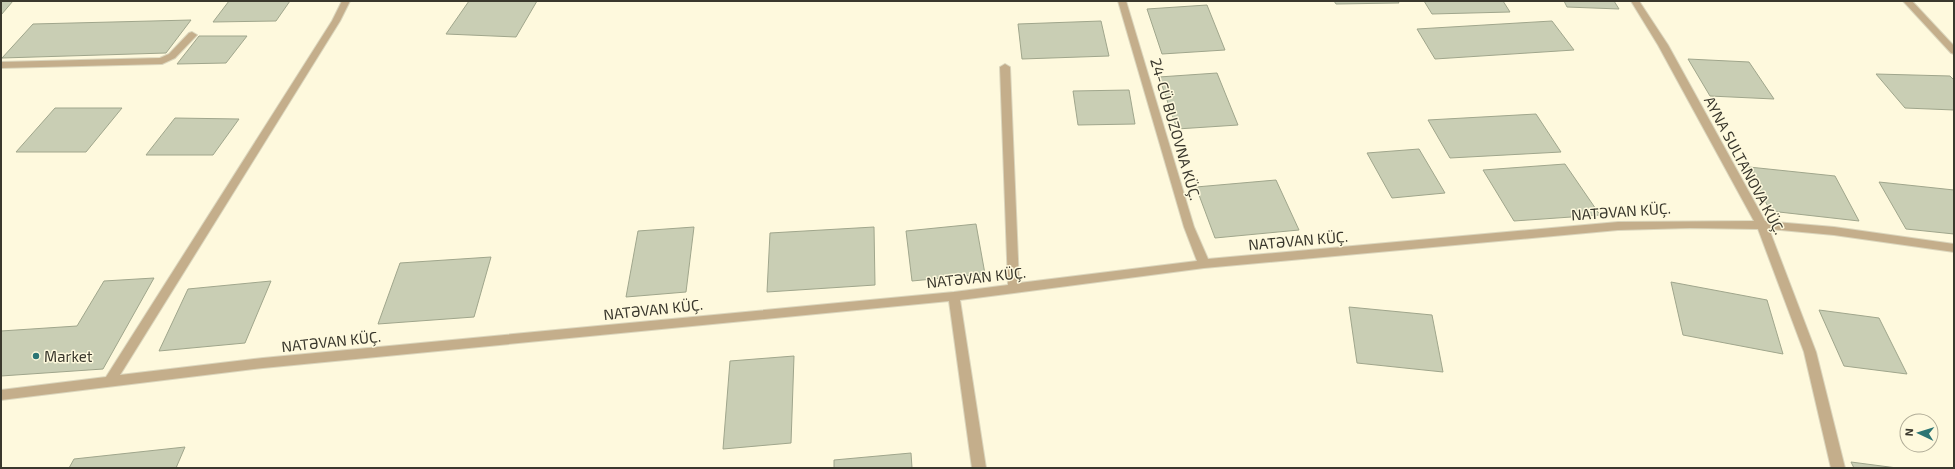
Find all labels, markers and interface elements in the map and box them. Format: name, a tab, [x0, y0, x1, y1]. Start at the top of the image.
street label: 24-CÜ BUZOVNA KÜÇ.	[1146, 56, 1205, 202]
street label: AYNA SULTANOVA KÜÇ.	[1700, 93, 1789, 238]
street label: NATƏVAN KÜÇ.	[1571, 199, 1672, 224]
street label: NATƏVAN KÜÇ.	[1247, 227, 1349, 254]
street label: NATƏVAN KÜÇ.	[925, 263, 1027, 292]
street label: NATƏVAN KÜÇ.	[602, 295, 704, 324]
street label: NATƏVAN KÜÇ.	[280, 327, 382, 356]
place label: Market	[44, 347, 93, 365]
marker: Market	[31, 351, 41, 361]
north arrow	[1899, 413, 1939, 453]
text: N	[1902, 428, 1915, 437]

